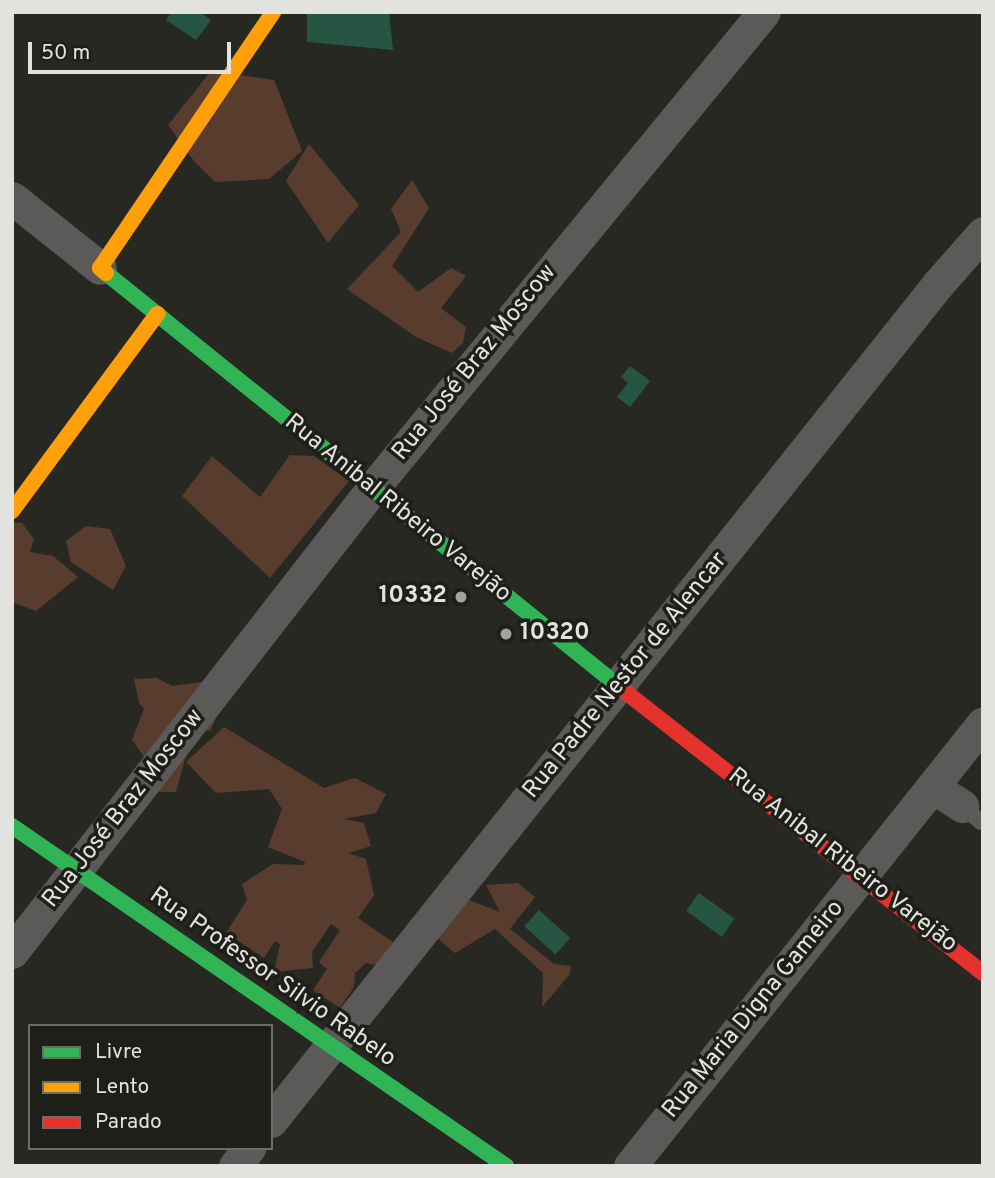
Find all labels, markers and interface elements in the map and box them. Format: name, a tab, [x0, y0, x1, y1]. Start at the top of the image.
scale bar	[32, 28, 234, 72]
text: 50 m	[41, 40, 90, 67]
street label: Rua José Braz Moscow	[387, 259, 563, 467]
street label: Rua Anibal Ribeiro Varejão	[277, 408, 517, 610]
street label: Rua Padre Nestor de Alencar	[517, 547, 735, 805]
place label: 10332	[379, 583, 447, 611]
marker: 10332	[453, 589, 469, 605]
place label: 10320	[520, 620, 590, 648]
marker: 10320	[498, 626, 514, 642]
street label: Rua José Braz Moscow	[37, 704, 211, 914]
street label: Rua Anibal Ribeiro Varejão	[721, 762, 963, 960]
street label: Rua Professor Silvio Rabelo	[143, 882, 401, 1074]
street label: Rua Maria Digna Gameiro	[657, 895, 851, 1125]
legend	[28, 1024, 273, 1150]
text: Livre	[95, 1039, 142, 1066]
text: Lento	[95, 1074, 149, 1101]
text: Parado	[95, 1109, 162, 1136]

